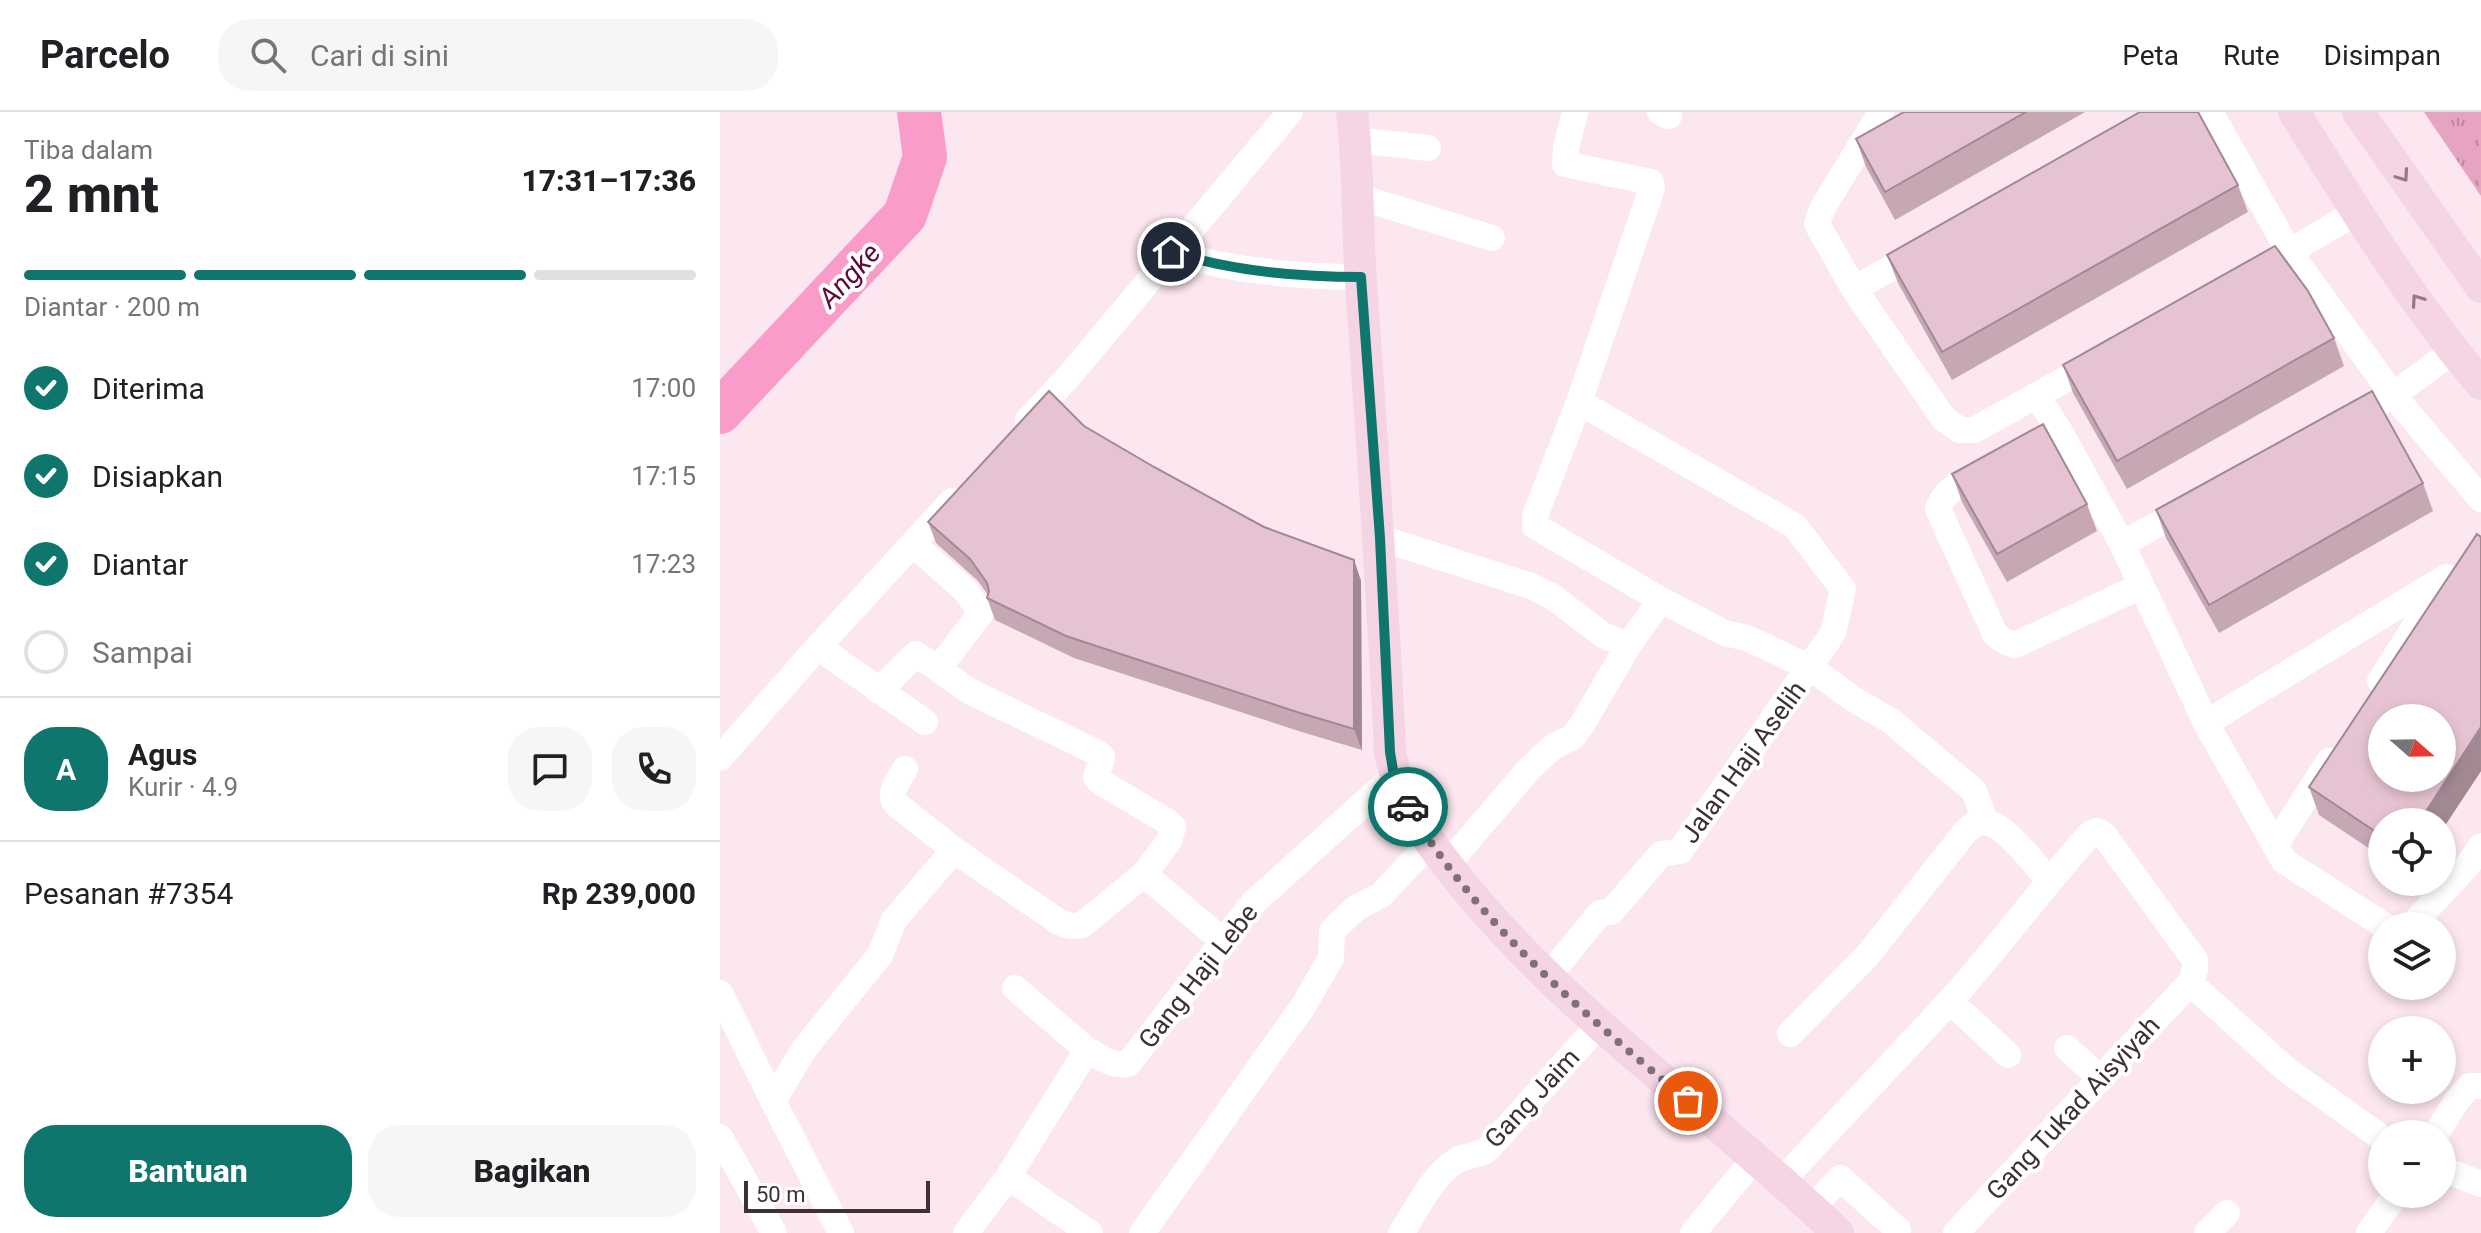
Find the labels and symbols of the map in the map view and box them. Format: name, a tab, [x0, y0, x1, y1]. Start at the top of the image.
one-way arrow	[2393, 167, 2408, 181]
pin	[1137, 218, 1205, 286]
water label: Angke	[810, 236, 887, 316]
one-way arrow	[2412, 294, 2427, 308]
street label: Jalan Haji Aselih	[1674, 675, 1812, 849]
north arrow	[2368, 704, 2456, 792]
courier	[1368, 767, 1448, 847]
street label: Gang Haji Lebe	[1132, 898, 1264, 1054]
street label: Gang Tukad Aisyiyah	[1980, 1010, 2166, 1206]
street label: Gang Jaim	[1478, 1042, 1586, 1154]
pin	[1654, 1067, 1722, 1135]
scale bar	[744, 1177, 930, 1213]

